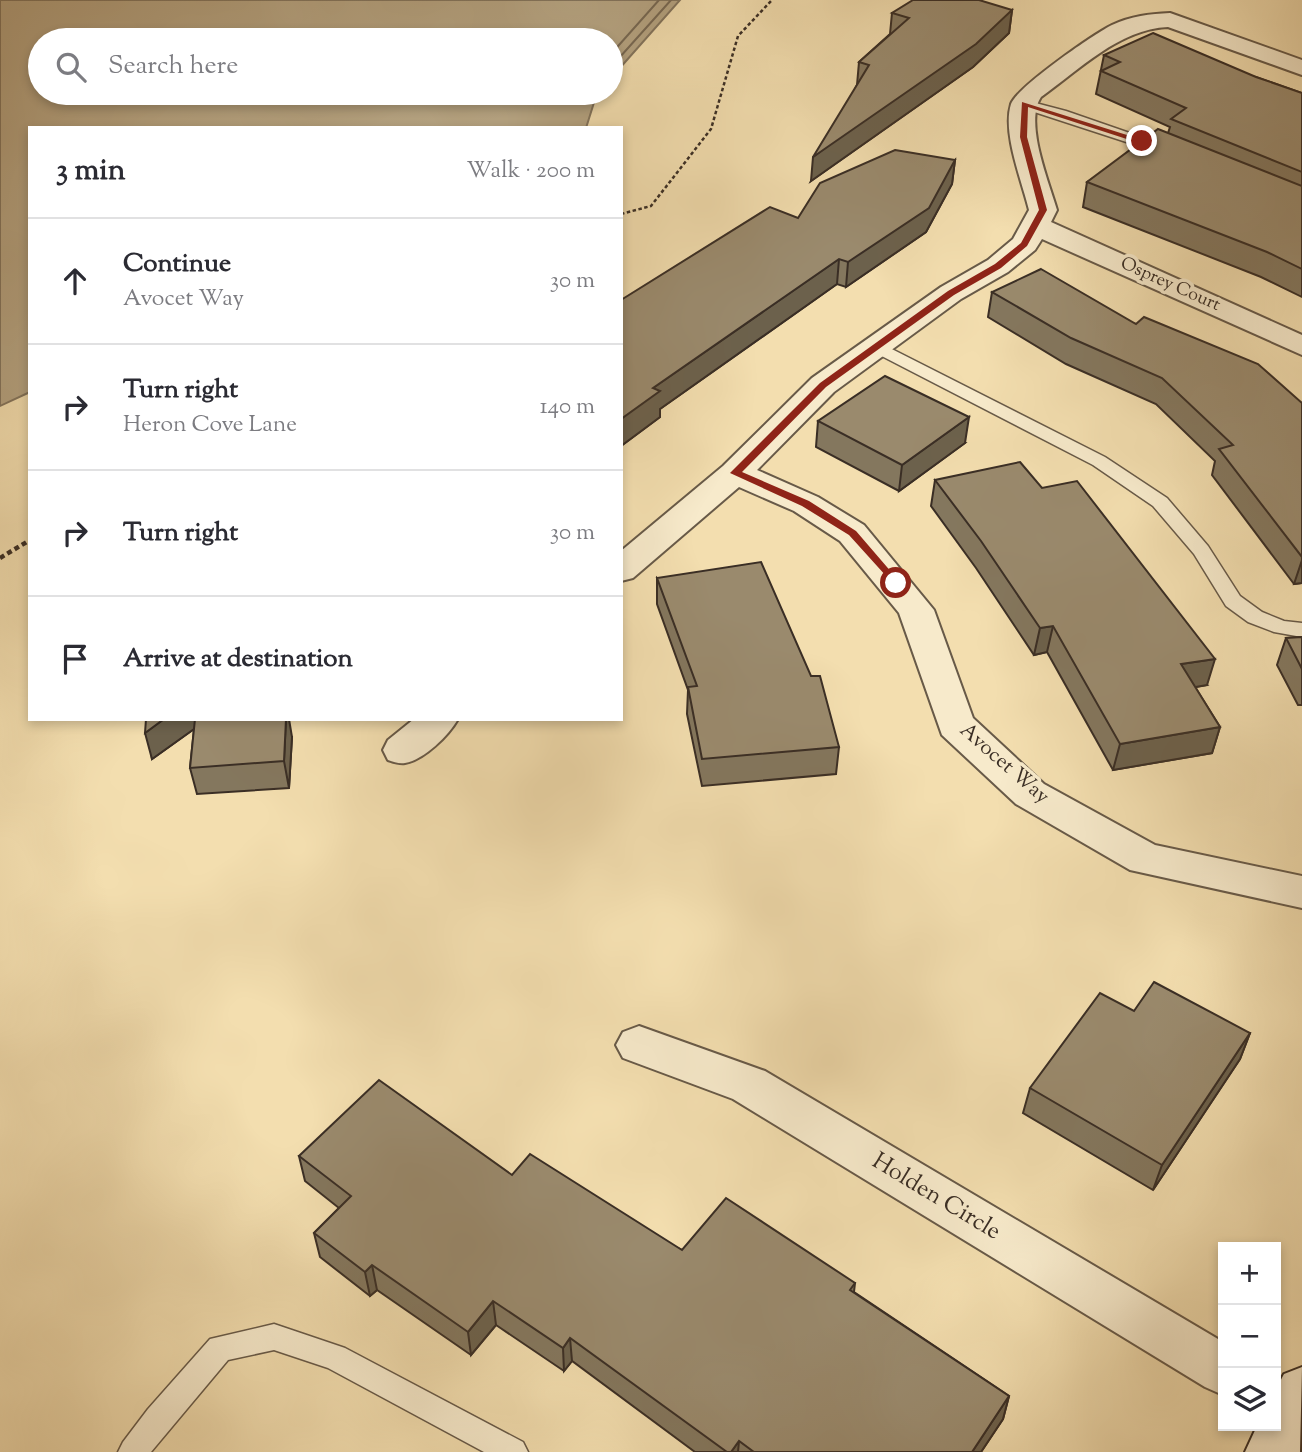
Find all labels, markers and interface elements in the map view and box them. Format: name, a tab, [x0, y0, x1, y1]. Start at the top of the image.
search box	[28, 28, 623, 105]
icon: search	[52, 48, 90, 86]
text: Search here	[108, 48, 238, 85]
route end	[1126, 125, 1157, 156]
text: 3 min	[56, 150, 126, 193]
text: Walk · 200 m	[466, 155, 595, 188]
text: Continue	[123, 246, 231, 283]
street label: Osprey Court	[1116, 251, 1224, 319]
icon: ahead	[56, 262, 94, 300]
text: 30 m	[550, 265, 595, 298]
text: Avocet Way	[123, 283, 244, 316]
text: Turn right	[123, 372, 238, 409]
icon: right	[56, 388, 94, 426]
text: 140 m	[540, 391, 595, 424]
text: Heron Cove Lane	[123, 409, 297, 442]
icon: right	[56, 514, 94, 552]
text: Turn right	[123, 515, 238, 552]
text: 30 m	[550, 517, 595, 550]
route start	[880, 567, 911, 598]
icon: arrive	[56, 640, 94, 678]
text: Arrive at destination	[123, 641, 353, 678]
street label: Avocet Way	[952, 716, 1056, 812]
street label: Holden Circle	[865, 1145, 1007, 1249]
map controls	[1218, 1242, 1281, 1431]
button: +	[1218, 1242, 1281, 1305]
button: −	[1218, 1305, 1281, 1368]
button: layers	[1218, 1368, 1281, 1431]

